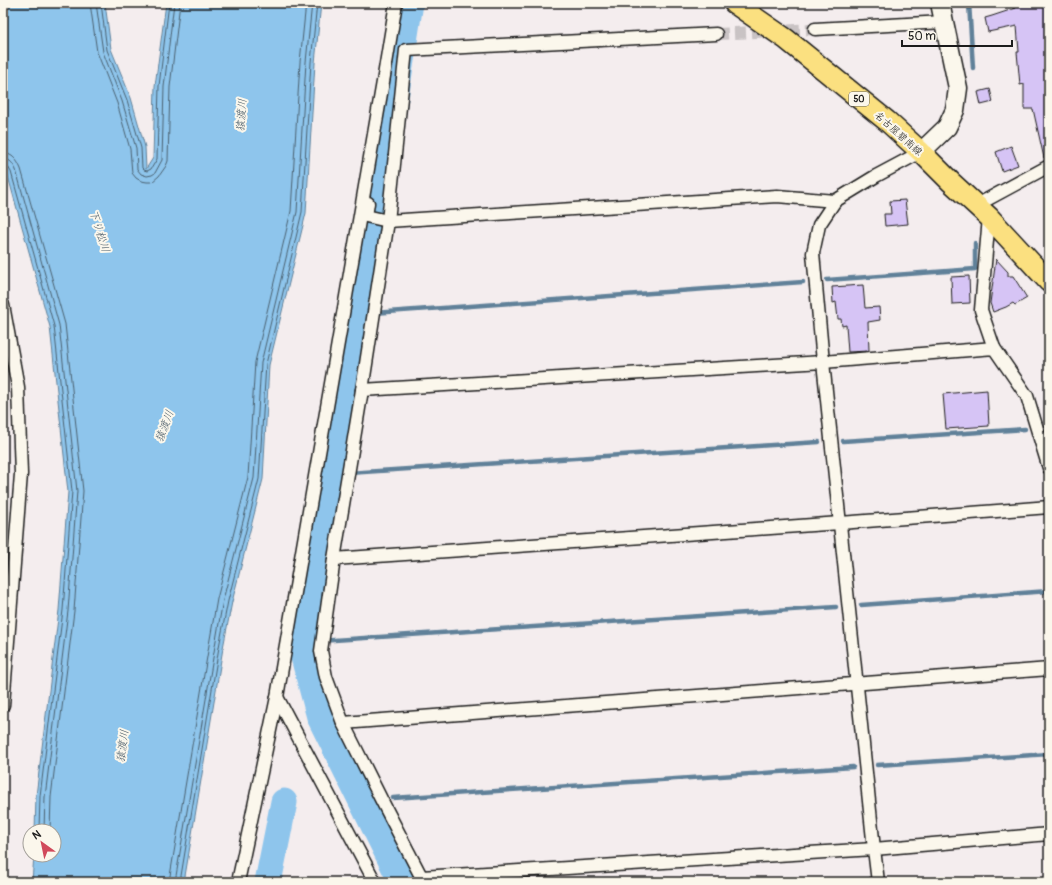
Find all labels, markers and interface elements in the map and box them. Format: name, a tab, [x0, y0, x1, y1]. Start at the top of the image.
scale bar	[902, 22, 1012, 48]
text: 50 m	[908, 29, 936, 44]
road number: 50	[849, 92, 869, 106]
water label: 猿渡川	[234, 98, 249, 132]
street label: 名古屋碧南線	[872, 109, 925, 158]
water label: 下り松川	[87, 208, 113, 254]
water label: 猿渡川	[153, 408, 176, 444]
water label: 猿渡川	[114, 729, 131, 763]
north arrow	[22, 823, 62, 863]
text: N	[30, 827, 44, 843]

